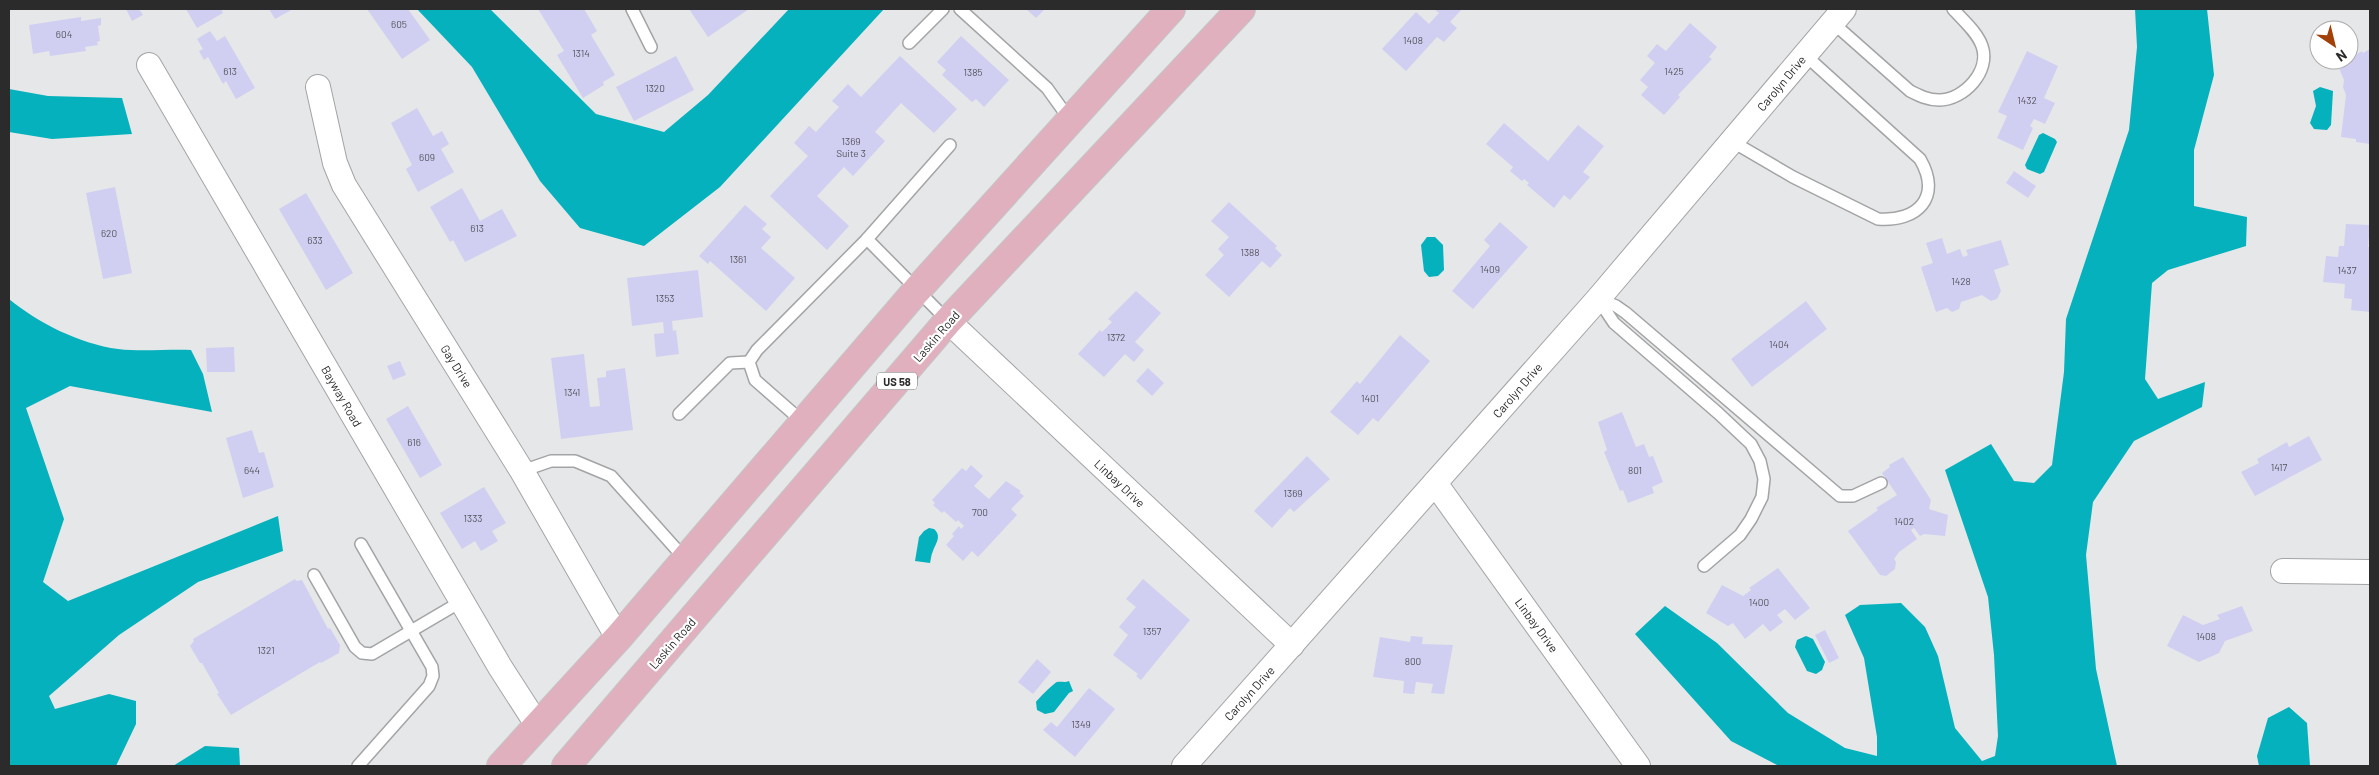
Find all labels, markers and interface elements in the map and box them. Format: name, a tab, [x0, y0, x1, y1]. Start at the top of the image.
house number: 605	[391, 18, 407, 30]
north arrow	[2309, 20, 2359, 70]
house number: 604	[56, 28, 72, 40]
house number: 1408	[1403, 34, 1423, 46]
text: N	[2333, 46, 2350, 66]
house number: 1314	[572, 47, 590, 59]
street label: Carolyn Drive	[1754, 52, 1808, 114]
house number: 613	[223, 65, 237, 77]
house number: 1425	[1664, 65, 1684, 77]
house number: 1385	[964, 66, 983, 78]
house number: 1320	[645, 82, 665, 94]
house number: 1432	[2017, 94, 2037, 106]
house number: 1369 Suite 3	[836, 135, 866, 159]
house number: 609	[419, 151, 435, 163]
house number: 613	[470, 222, 484, 234]
house number: 620	[101, 227, 117, 239]
house number: 633	[307, 234, 323, 246]
house number: 1388	[1240, 246, 1260, 258]
house number: 1361	[729, 253, 747, 265]
house number: 1409	[1480, 263, 1500, 275]
house number: 1437	[2338, 264, 2357, 276]
house number: 1428	[1951, 275, 1971, 287]
house number: 1353	[656, 292, 674, 304]
street label: Laskin Road	[910, 308, 962, 364]
house number: 1372	[1107, 331, 1125, 343]
house number: 1404	[1769, 338, 1789, 350]
street label: Gay Drive	[438, 342, 476, 390]
street label: Carolyn Drive	[1489, 360, 1545, 420]
street label: Bayway Road	[319, 363, 365, 429]
road number: US 58	[877, 372, 917, 390]
house number: 1341	[564, 386, 580, 398]
house number: 1401	[1361, 392, 1379, 404]
house number: 616	[407, 436, 421, 448]
street label: Linbay Drive	[1092, 456, 1148, 510]
house number: 1417	[2271, 461, 2287, 473]
house number: 644	[244, 464, 260, 476]
house number: 801	[1628, 464, 1642, 476]
house number: 1369	[1283, 487, 1303, 499]
house number: 700	[972, 506, 988, 518]
house number: 1333	[464, 512, 482, 524]
house number: 1402	[1894, 515, 1914, 527]
street label: Linbay Drive	[1513, 595, 1561, 655]
house number: 1400	[1749, 596, 1769, 608]
street label: Laskin Road	[646, 615, 698, 671]
house number: 1357	[1143, 625, 1162, 637]
house number: 1408	[2196, 630, 2216, 642]
house number: 1321	[257, 644, 275, 656]
house number: 800	[1405, 655, 1421, 667]
street label: Carolyn Drive	[1221, 663, 1277, 723]
house number: 1349	[1071, 718, 1091, 730]

